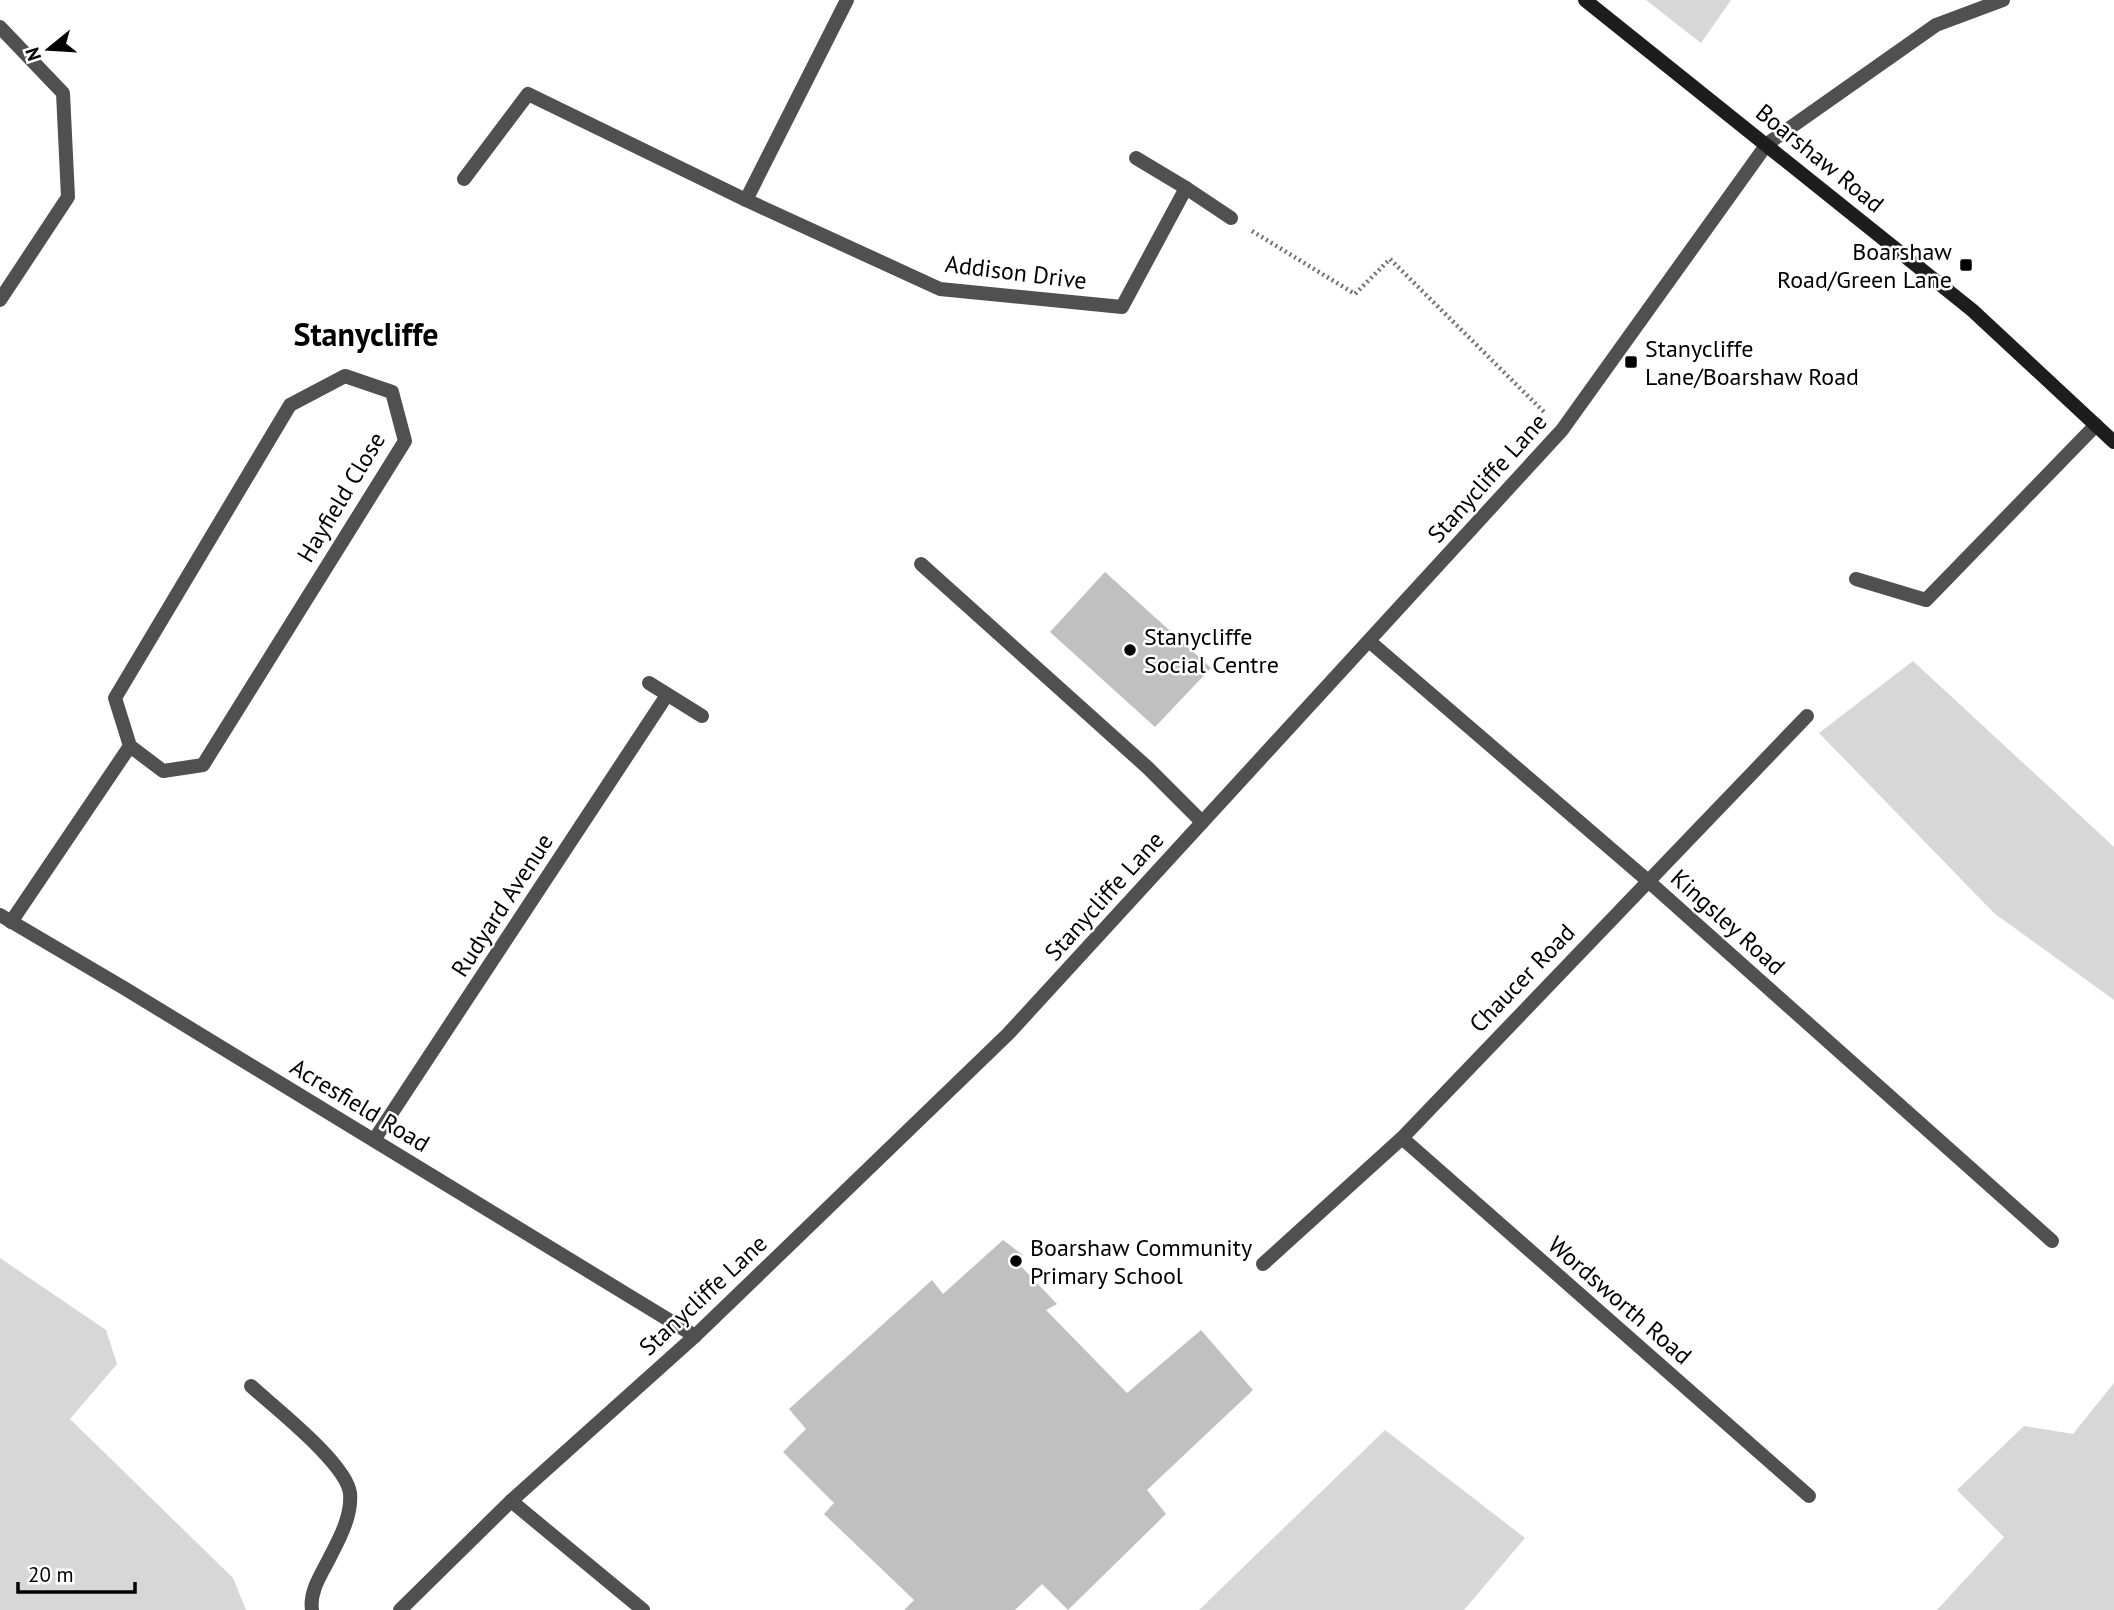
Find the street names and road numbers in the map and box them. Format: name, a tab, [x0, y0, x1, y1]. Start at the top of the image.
street label: Boarshaw Road	[1749, 97, 1891, 219]
street label: Addison Drive	[943, 248, 1089, 296]
street label: Stanycliffe Lane	[1421, 407, 1553, 549]
street label: Hayfield Close	[290, 426, 392, 568]
street label: Stanycliffe Lane	[1038, 825, 1170, 967]
street label: Rudyard Avenue	[444, 828, 560, 982]
street label: Kingsley Road	[1664, 863, 1792, 981]
street label: Chaucer Road	[1462, 917, 1582, 1039]
street label: Acresfield Road	[285, 1051, 435, 1159]
street label: Stanycliffe Lane	[632, 1228, 774, 1362]
street label: Wordsworth Road	[1542, 1229, 1698, 1371]

